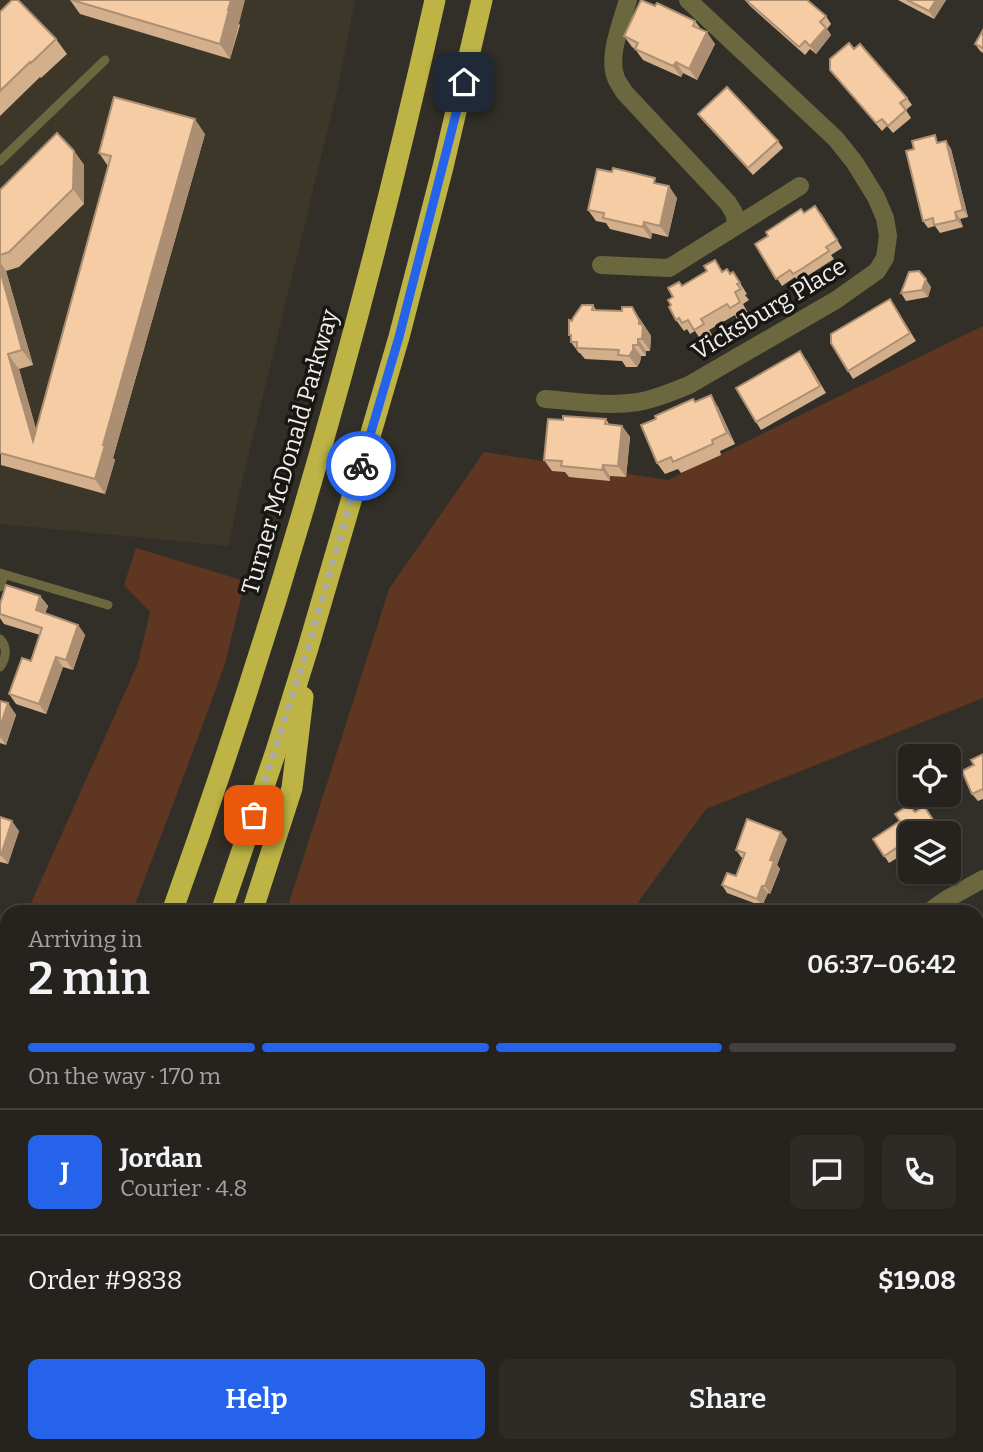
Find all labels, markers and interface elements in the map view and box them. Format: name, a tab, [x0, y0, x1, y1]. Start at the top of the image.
pin	[434, 52, 494, 112]
icon: home	[445, 63, 483, 101]
street label: Vicksburg Place	[687, 252, 851, 366]
street label: Turner McDonald Parkway	[236, 306, 344, 598]
courier	[326, 431, 396, 501]
icon: bike	[342, 447, 380, 485]
map controls	[898, 744, 961, 884]
button: locate	[898, 744, 961, 807]
pin	[224, 785, 284, 845]
icon: bag	[235, 796, 273, 834]
button: layers	[898, 821, 961, 884]
text: Arriving in	[28, 925, 142, 953]
text: 06:37–06:42	[807, 949, 956, 980]
text: 2 min	[28, 951, 150, 1006]
text: On the way · 170 m	[28, 1062, 221, 1090]
button: chat	[790, 1135, 864, 1209]
button: phone	[882, 1135, 956, 1209]
text: Jordan	[120, 1143, 202, 1174]
text: J	[61, 1157, 69, 1188]
text: Courier · 4.8	[120, 1174, 247, 1202]
text: Order #9838	[28, 1265, 182, 1296]
text: $19.08	[878, 1265, 956, 1296]
button: Help	[28, 1359, 485, 1439]
button: Share	[499, 1359, 956, 1439]

